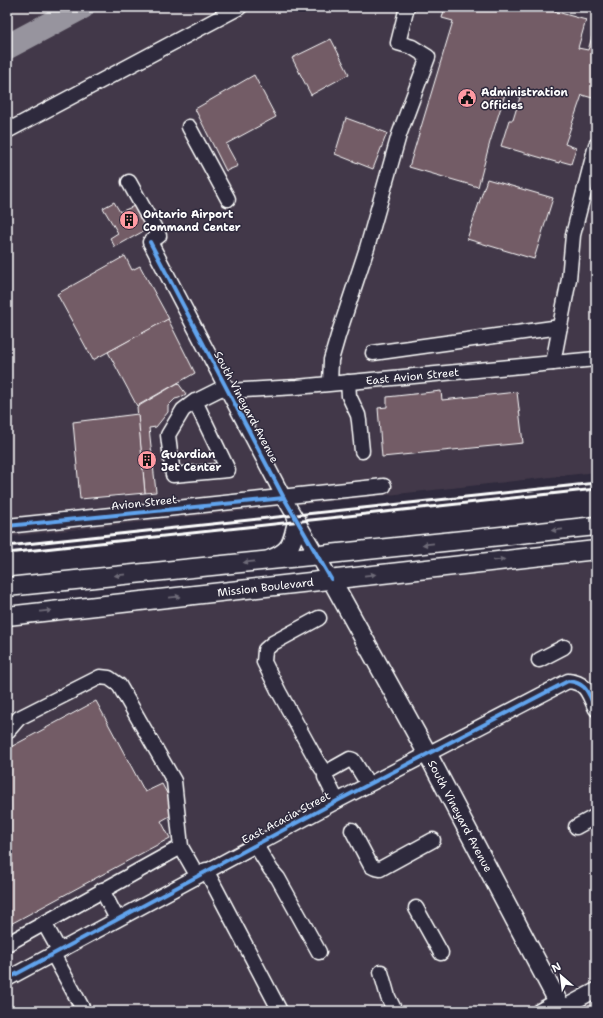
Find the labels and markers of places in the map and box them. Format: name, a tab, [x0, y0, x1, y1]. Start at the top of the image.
place label: Administration Officies	[481, 85, 569, 113]
public building icon: Administration Officies	[456, 87, 478, 109]
place label: Ontario Airport Command Center	[143, 207, 241, 235]
building icon: Ontario Airport Command Center	[118, 209, 140, 231]
place label: Guardian Jet Center	[161, 447, 221, 475]
building icon: Guardian Jet Center	[136, 449, 158, 471]

